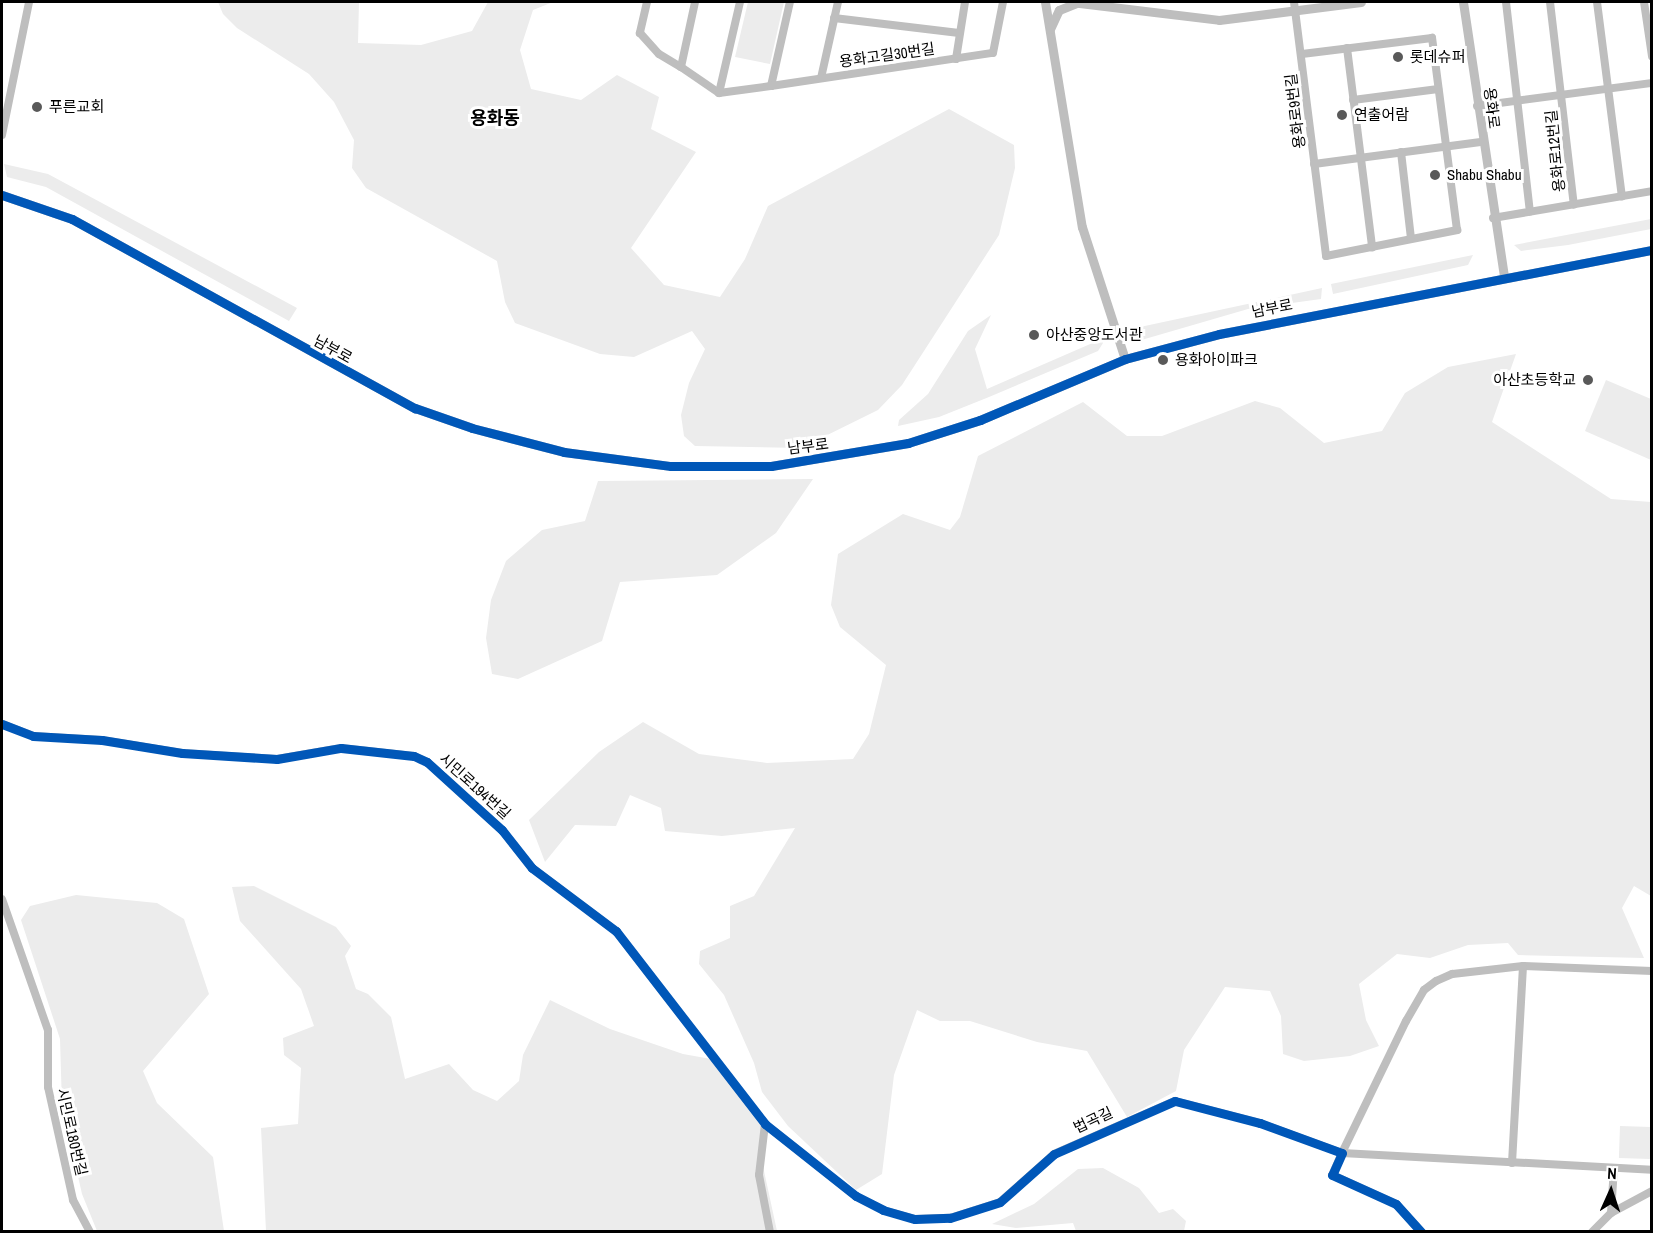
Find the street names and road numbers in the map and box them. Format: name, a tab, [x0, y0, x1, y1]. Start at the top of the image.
street label: 용화고길30번길	[838, 39, 936, 71]
street label: 용화로9번길	[1281, 72, 1309, 150]
street label: 용화로	[1481, 86, 1503, 130]
street label: 용화로12번길	[1542, 109, 1568, 193]
street label: 남부로	[1250, 295, 1294, 321]
street label: 남부로	[311, 331, 355, 367]
street label: 남부로	[786, 435, 830, 457]
street label: 시민로194번길	[436, 749, 514, 823]
street label: 시민로180번길	[53, 1086, 91, 1178]
street label: 법곡길	[1070, 1103, 1116, 1137]

